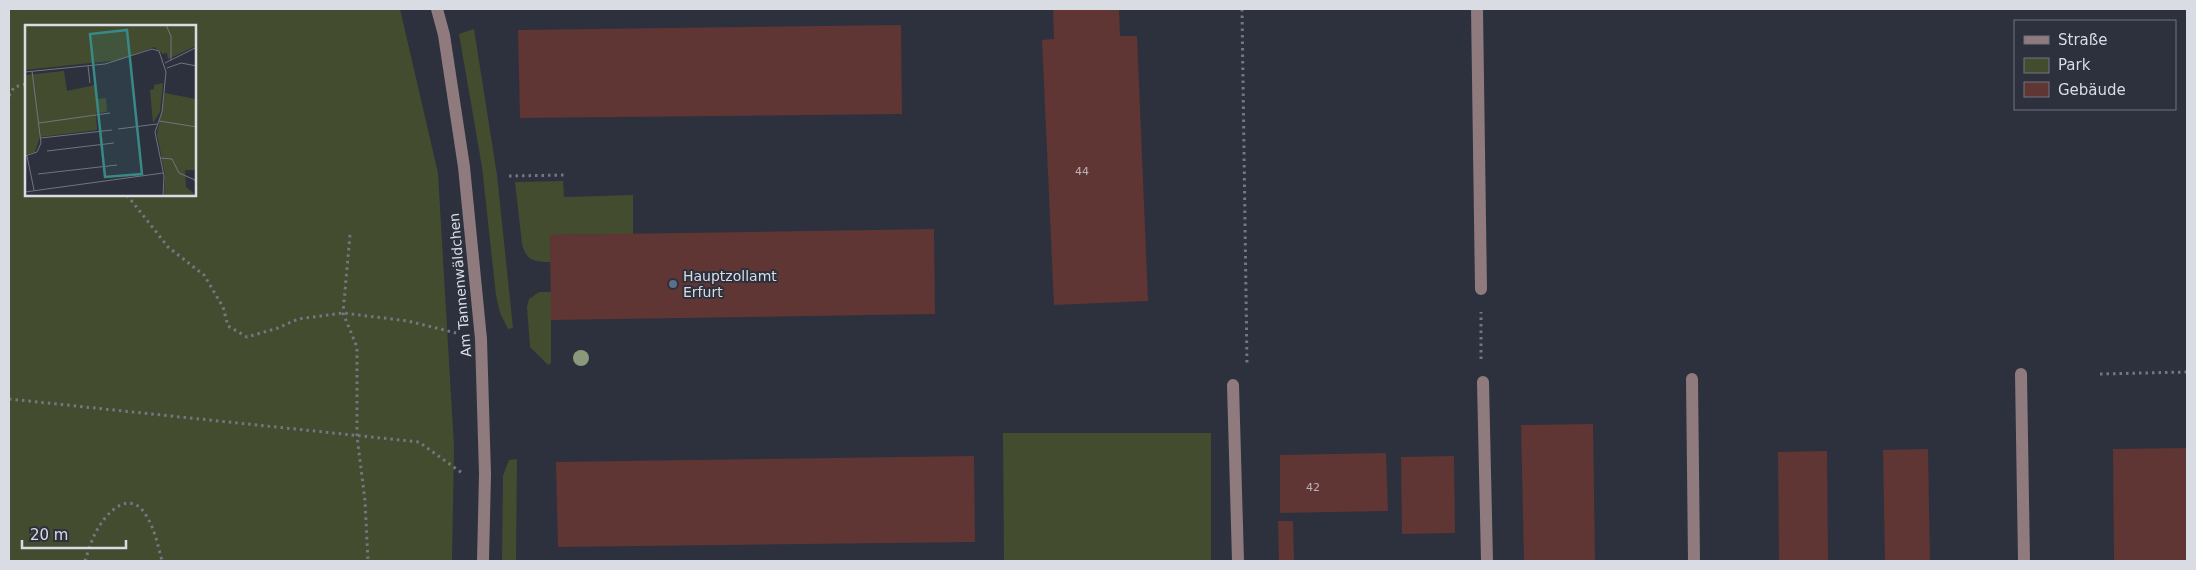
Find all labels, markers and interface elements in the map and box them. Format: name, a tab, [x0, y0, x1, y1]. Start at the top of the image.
legend	[2014, 20, 2176, 110]
inset map	[25, 25, 196, 196]
text: Straße	[2058, 31, 2107, 49]
text: Park	[2058, 56, 2091, 74]
text: Gebäude	[2058, 81, 2126, 99]
house number: 44	[1075, 165, 1089, 178]
street label: Am Tannenwäldchen	[446, 212, 474, 358]
place label: Hauptzollamt Erfurt	[683, 268, 777, 300]
marker: Hauptzollamt Erfurt	[667, 278, 679, 290]
house number: 42	[1306, 481, 1320, 494]
scale bar	[22, 518, 126, 550]
text: 20 m	[30, 526, 68, 544]

